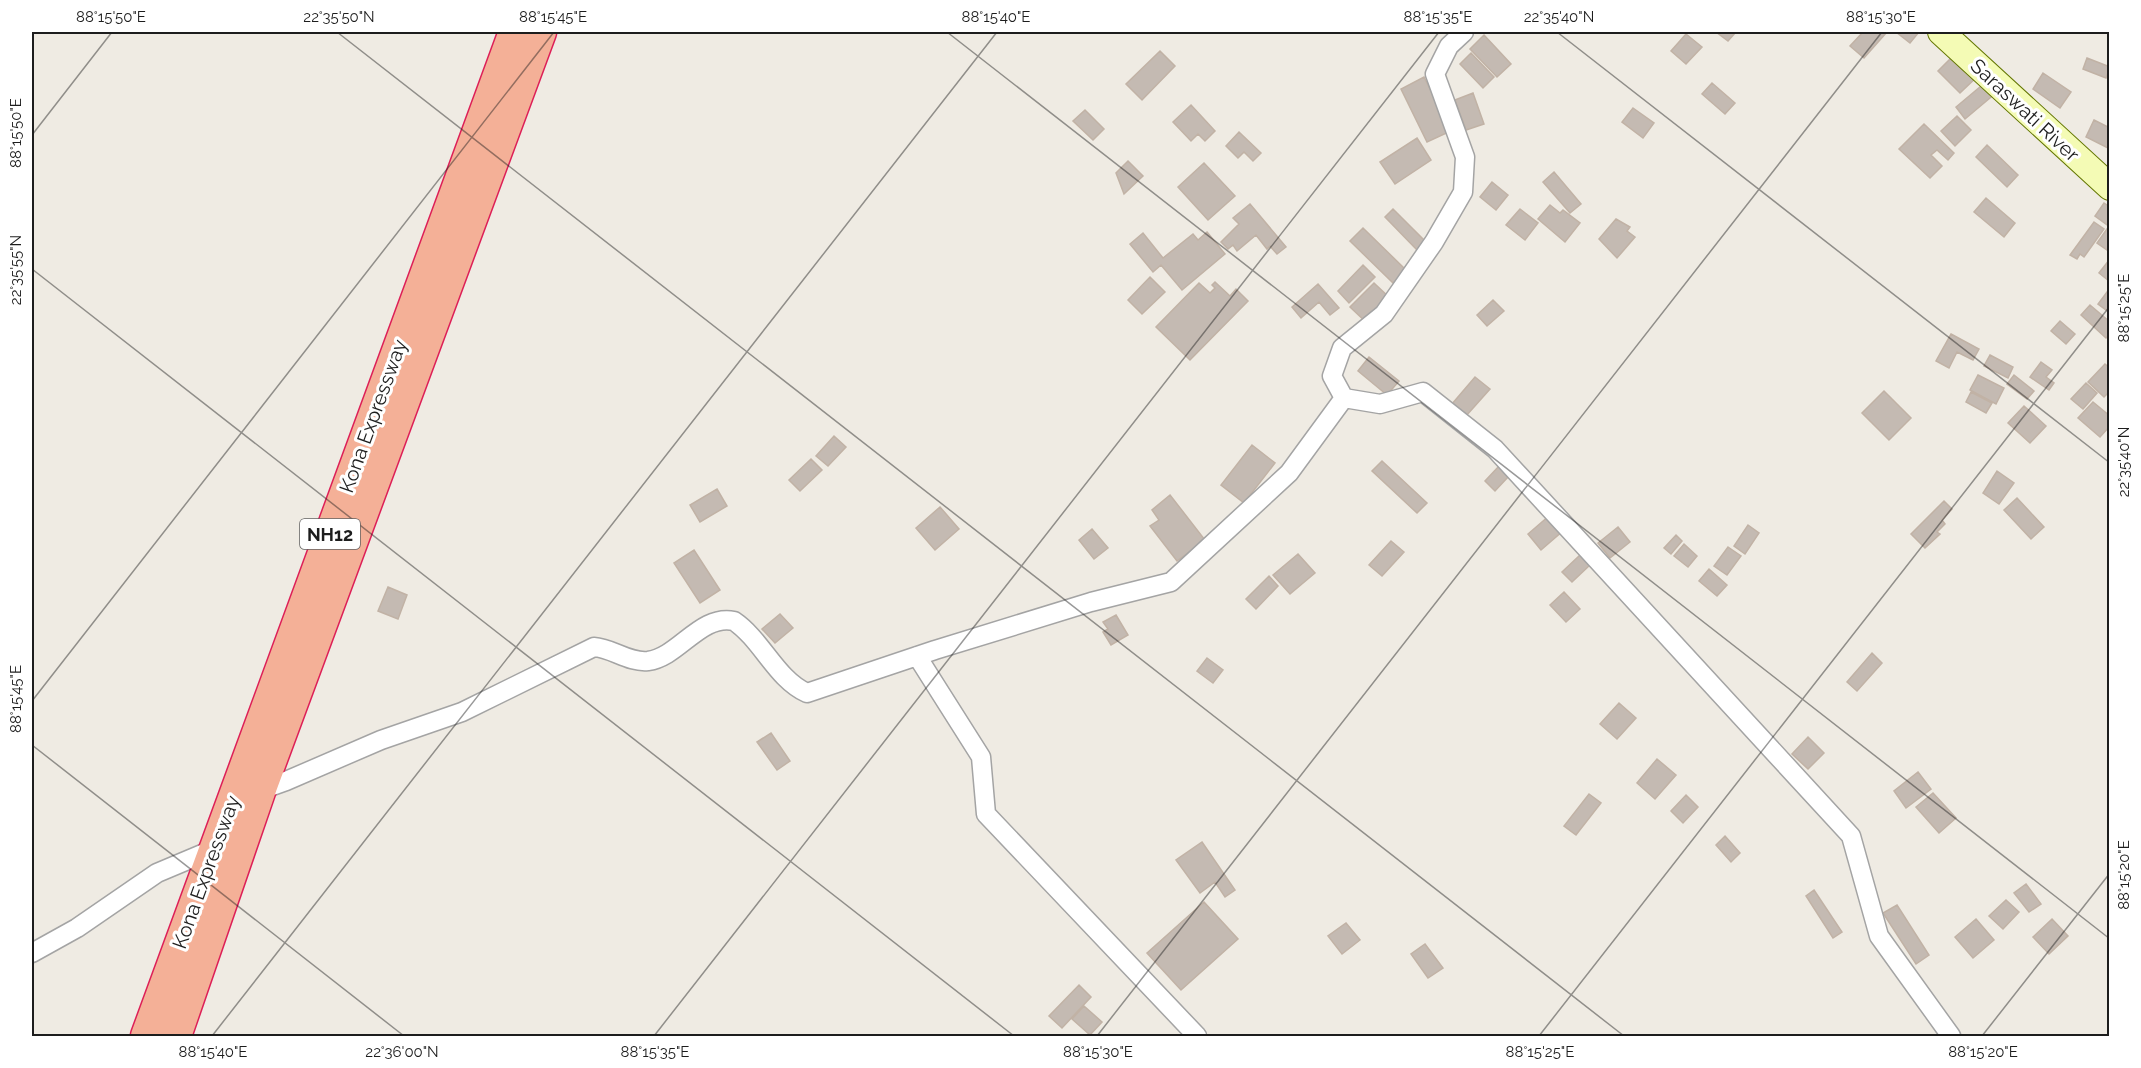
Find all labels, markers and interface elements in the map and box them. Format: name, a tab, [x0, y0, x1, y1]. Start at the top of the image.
text: 88°15'50"E	[76, 8, 146, 26]
text: 22°35'50"N	[303, 8, 375, 26]
text: 88°15'45"E	[519, 8, 587, 26]
text: 88°15'40"E	[962, 8, 1030, 26]
text: 88°15'35"E	[1404, 8, 1472, 26]
text: 22°35'40"N	[1524, 8, 1594, 26]
text: 88°15'30"E	[1846, 8, 1916, 26]
street label: Saraswati River	[1966, 54, 2084, 166]
text: 88°15'50"E	[7, 98, 25, 168]
text: 22°35'55"N	[7, 235, 25, 305]
text: 88°15'25"E	[2115, 274, 2133, 342]
street label: Kona Expressway	[334, 336, 412, 496]
text: 22°35'40"N	[2115, 427, 2133, 497]
road number: NH12	[300, 519, 360, 549]
text: 88°15'45"E	[7, 665, 25, 733]
street label: Kona Expressway	[167, 792, 245, 952]
text: 88°15'20"E	[2115, 840, 2133, 910]
text: 88°15'40"E	[179, 1043, 247, 1061]
text: 22°36'00"N	[365, 1043, 439, 1061]
text: 88°15'35"E	[621, 1043, 689, 1061]
text: 88°15'30"E	[1063, 1043, 1133, 1061]
text: 88°15'25"E	[1506, 1043, 1574, 1061]
text: 88°15'20"E	[1948, 1043, 2018, 1061]

